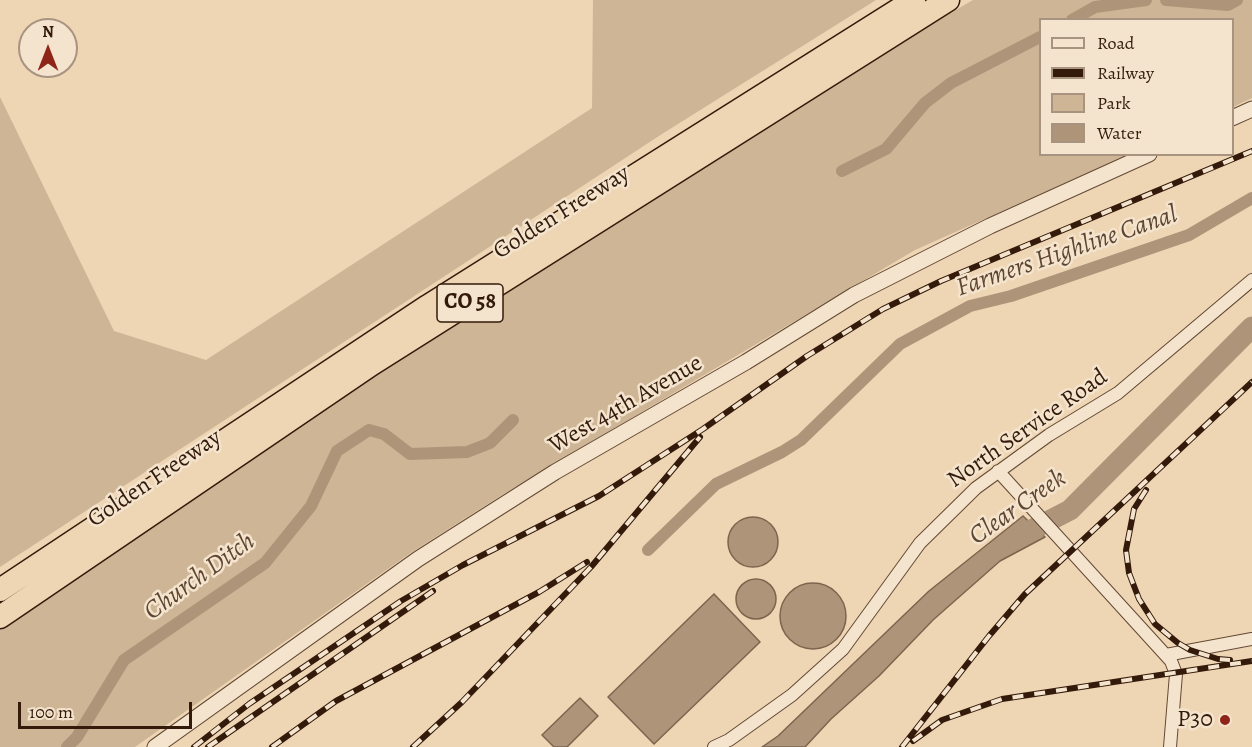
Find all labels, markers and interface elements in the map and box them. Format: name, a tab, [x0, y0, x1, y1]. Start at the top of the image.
north arrow	[18, 18, 78, 78]
legend	[1039, 18, 1234, 156]
text: N	[42, 21, 54, 43]
text: Road	[1097, 31, 1134, 55]
text: Railway	[1097, 61, 1154, 85]
text: Park	[1097, 91, 1131, 115]
text: Water	[1097, 121, 1142, 145]
street label: Golden Freeway	[489, 160, 635, 266]
water label: Farmers Highline Canal	[952, 200, 1182, 304]
road number: CO 58	[437, 284, 503, 322]
street label: West 44th Avenue	[544, 349, 708, 461]
street label: North Service Road	[942, 363, 1114, 495]
street label: Golden Freeway	[83, 424, 227, 534]
water label: Clear Creek	[964, 463, 1072, 553]
water label: Church Ditch	[139, 526, 261, 628]
scale bar	[21, 690, 195, 728]
text: 100 m	[29, 700, 73, 724]
place label: P30	[1177, 706, 1213, 734]
marker: P30	[1218, 713, 1232, 727]

